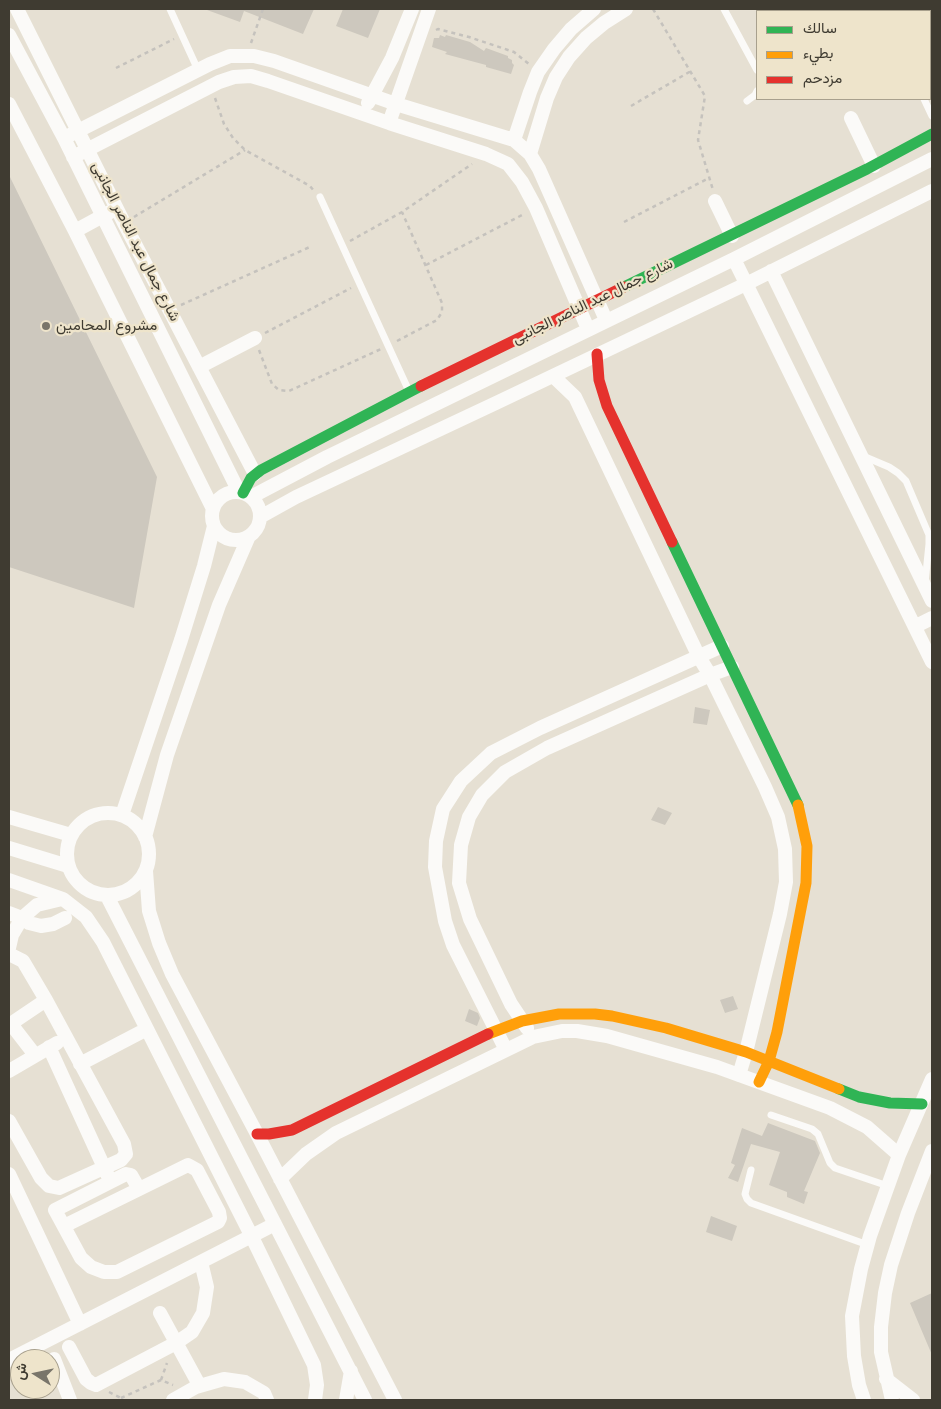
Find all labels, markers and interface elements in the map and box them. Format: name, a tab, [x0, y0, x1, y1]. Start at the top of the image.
legend	[756, 10, 931, 100]
text: سالك	[803, 18, 837, 38]
text: بطيء	[803, 43, 833, 63]
text: مزدحم	[803, 68, 842, 88]
street label: شارع جمال عبد الناصر الجانبى	[87, 159, 183, 325]
street label: شارع جمال عبد الناصر الجانبى	[510, 255, 676, 349]
place label: مشروع المحامين	[56, 317, 157, 335]
marker: مشروع المحامين	[40, 320, 52, 332]
north arrow	[10, 1349, 60, 1399]
text: ش	[10, 1362, 32, 1381]

